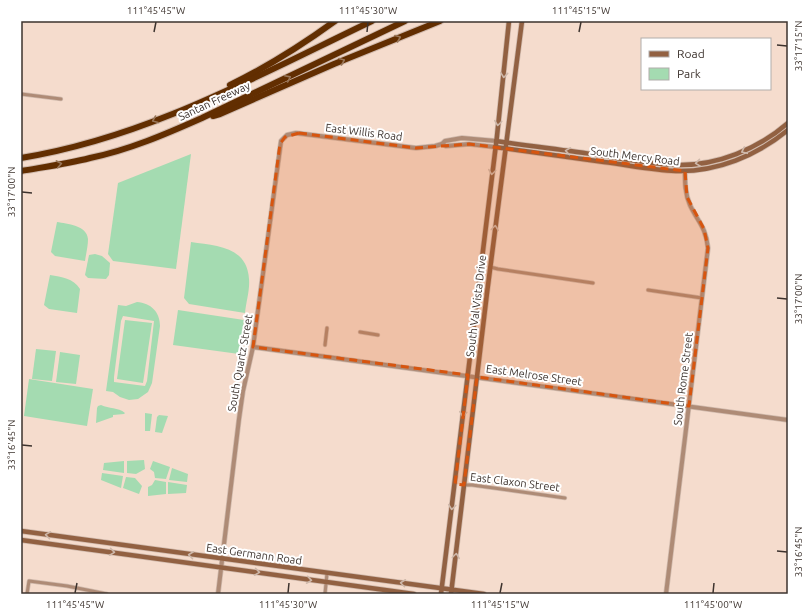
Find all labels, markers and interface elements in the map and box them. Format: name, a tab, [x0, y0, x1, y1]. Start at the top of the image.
text: 111°45'45"W	[127, 5, 185, 16]
text: 111°45'30"W	[339, 5, 397, 16]
text: 111°45'15"W	[552, 5, 610, 16]
text: 33°17'15"N	[793, 21, 804, 71]
one-way arrow	[393, 35, 401, 43]
legend	[641, 38, 771, 90]
text: Road	[677, 47, 705, 60]
one-way arrow	[337, 58, 345, 66]
text: Park	[677, 67, 701, 80]
one-way arrow	[500, 72, 509, 78]
one-way arrow	[284, 75, 291, 82]
street label: Santan Freeway	[176, 79, 252, 123]
one-way arrow	[152, 115, 159, 123]
one-way arrow	[494, 120, 503, 126]
street label: East Willis Road	[325, 121, 403, 143]
street label: South Mercy Road	[590, 145, 680, 167]
one-way arrow	[741, 146, 748, 154]
one-way arrow	[565, 147, 571, 156]
one-way arrow	[695, 158, 701, 167]
one-way arrow	[56, 161, 62, 169]
text: 33°17'00"N	[6, 167, 17, 217]
one-way arrow	[488, 169, 497, 175]
one-way arrow	[490, 225, 499, 231]
street label: South Val Vista Drive	[464, 254, 488, 358]
text: 33°17'00"N	[793, 274, 804, 324]
street label: South Quartz Street	[226, 313, 255, 413]
street label: South Rome Street	[671, 331, 695, 426]
street label: East Melrose Street	[485, 362, 583, 388]
one-way arrow	[459, 411, 468, 417]
text: 33°16'45"N	[6, 420, 17, 470]
street label: East Claxon Street	[470, 471, 561, 494]
one-way arrow	[448, 504, 457, 510]
text: 33°16'45"N	[793, 527, 804, 577]
one-way arrow	[45, 531, 51, 540]
street label: East Germann Road	[205, 541, 303, 567]
one-way arrow	[109, 547, 115, 556]
one-way arrow	[188, 551, 194, 560]
one-way arrow	[451, 553, 460, 559]
one-way arrow	[254, 567, 260, 576]
one-way arrow	[306, 575, 313, 584]
one-way arrow	[400, 579, 406, 588]
text: 111°45'45"W	[46, 599, 104, 610]
text: 111°45'30"W	[259, 599, 317, 610]
text: 111°45'15"W	[471, 599, 529, 610]
text: 111°45'00"W	[684, 599, 742, 610]

